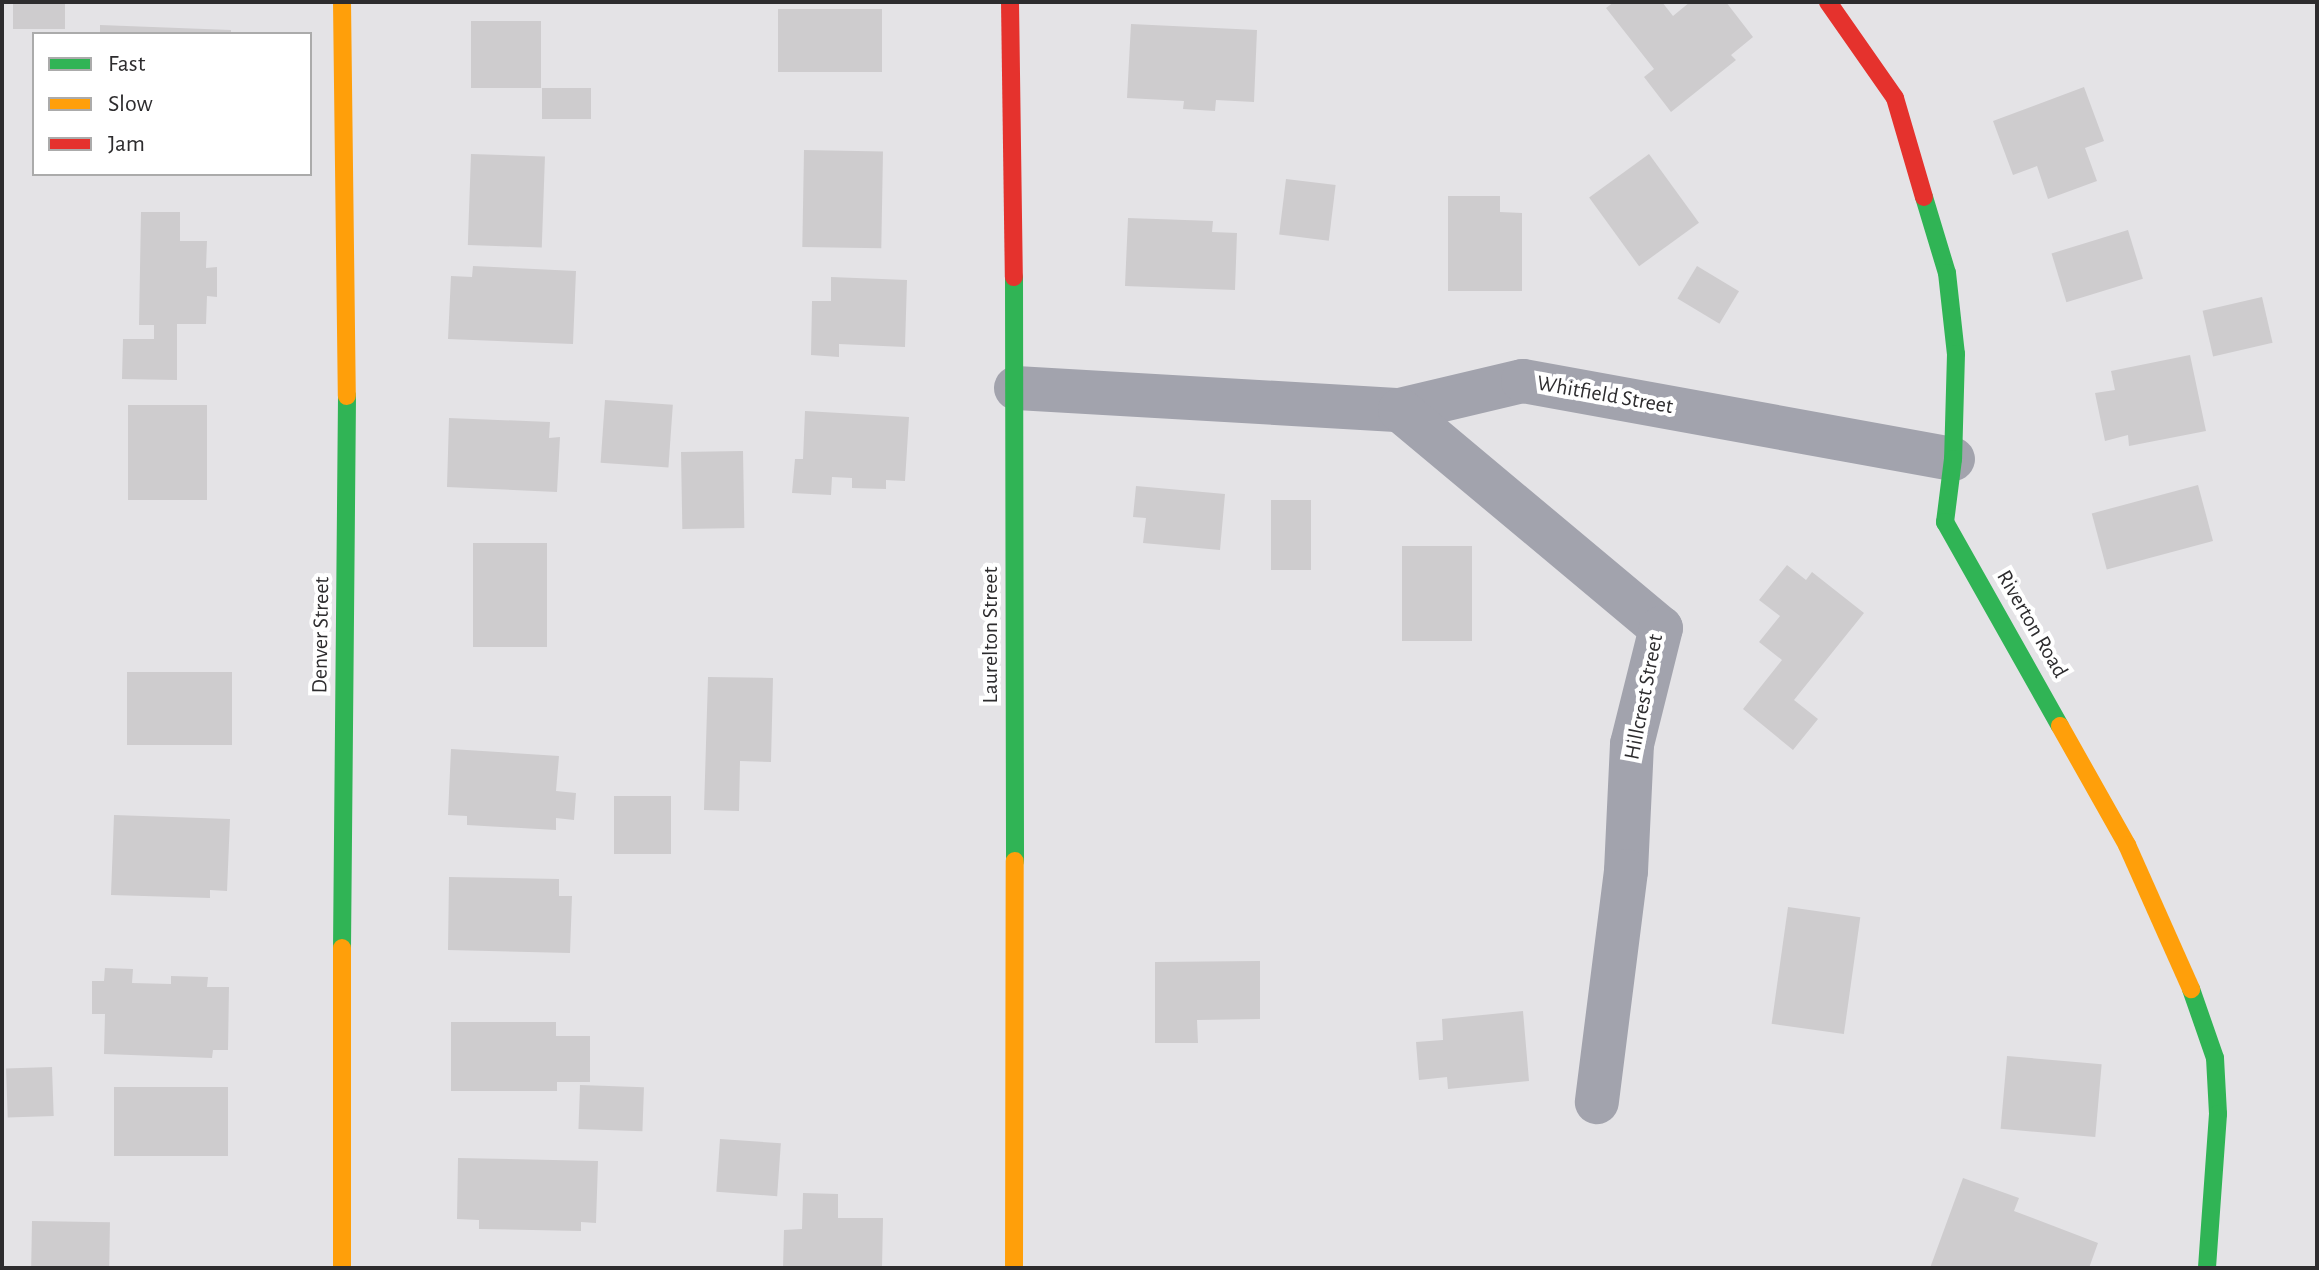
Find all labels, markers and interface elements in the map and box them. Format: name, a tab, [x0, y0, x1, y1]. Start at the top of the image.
legend	[32, 32, 312, 176]
text: Fast	[108, 52, 145, 76]
text: Slow	[108, 92, 153, 116]
text: Jam	[108, 132, 145, 156]
street label: Whitfield Street	[1535, 370, 1675, 420]
street label: Laurelton Street	[978, 566, 1004, 704]
street label: Riverton Road	[1991, 566, 2073, 682]
street label: Denver Street	[307, 576, 335, 694]
street label: Hillcrest Street	[1619, 632, 1669, 762]

